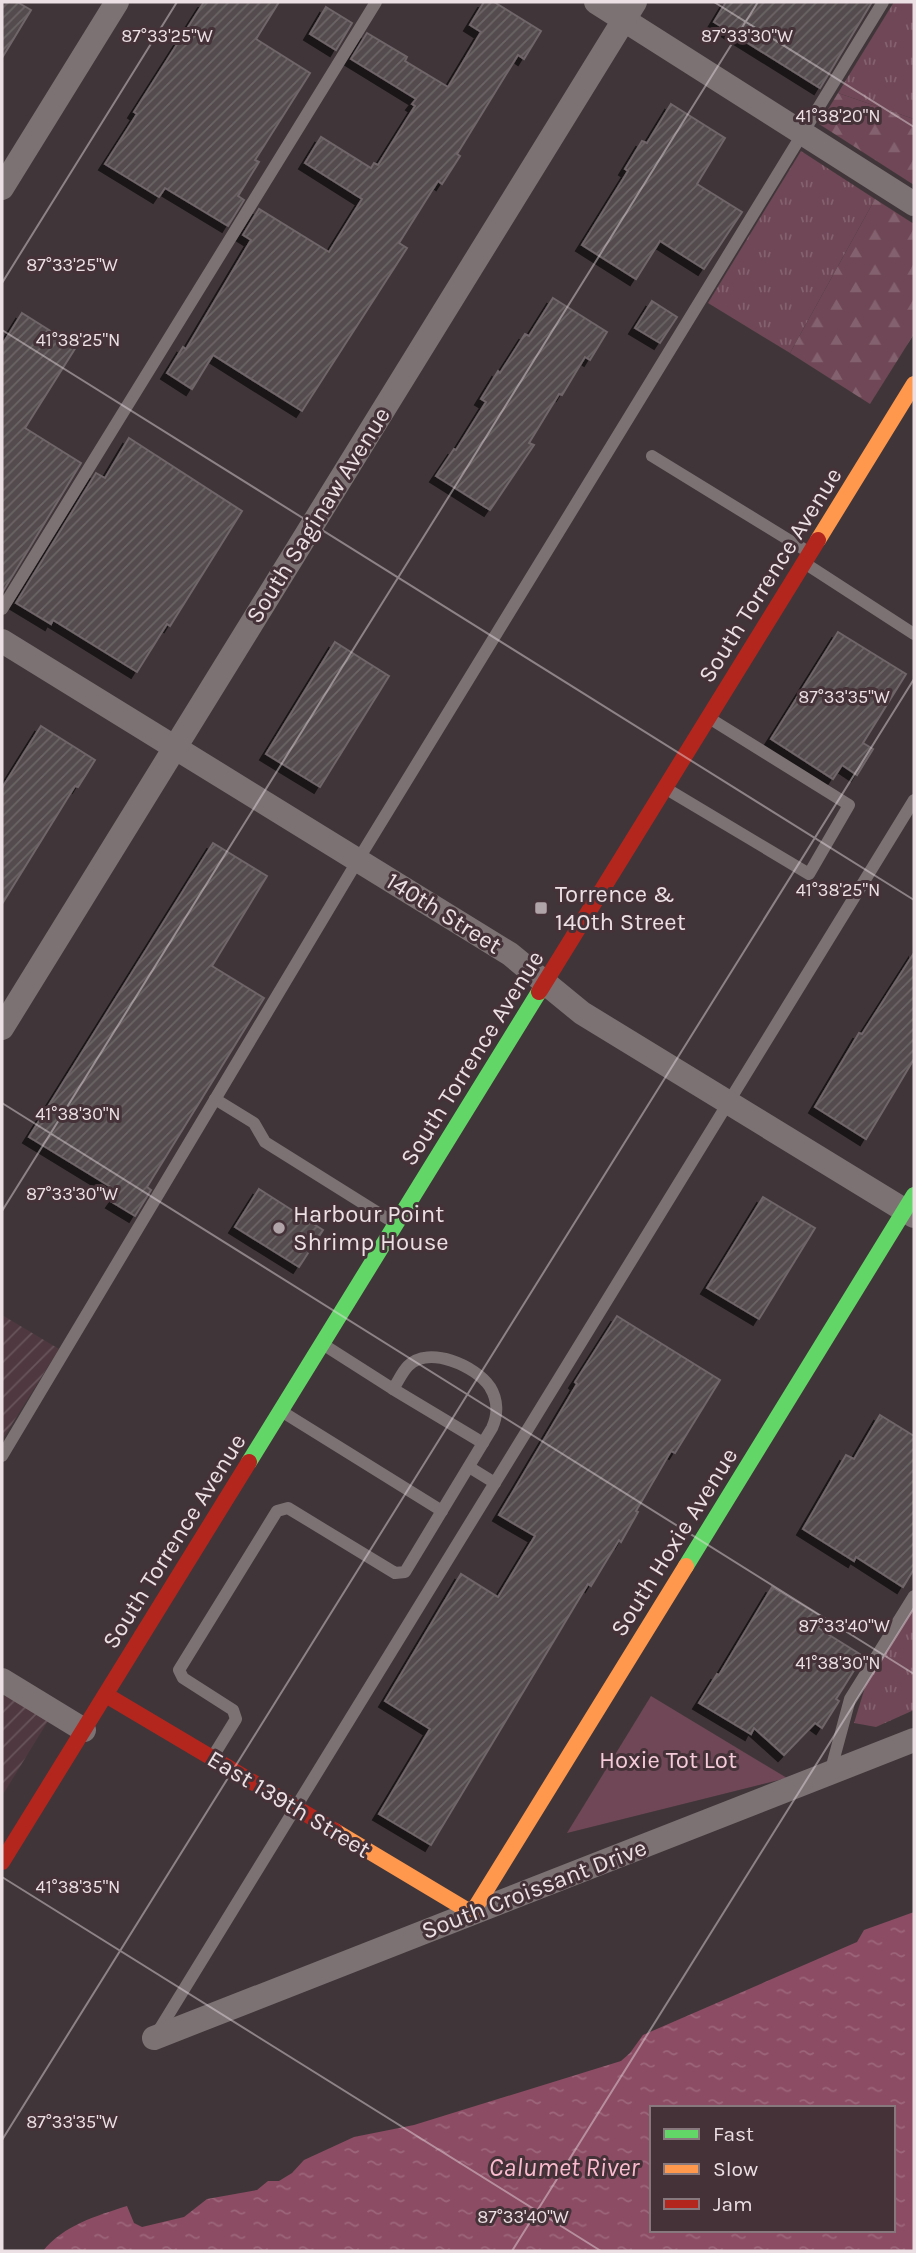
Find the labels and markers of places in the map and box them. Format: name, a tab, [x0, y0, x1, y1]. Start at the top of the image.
place label: Torrence & 140th Street	[555, 880, 686, 936]
marker: Torrence & 140th Street	[533, 900, 549, 916]
place label: Harbour Point Shrimp House	[293, 1200, 449, 1256]
marker: Harbour Point Shrimp House	[271, 1220, 287, 1236]

